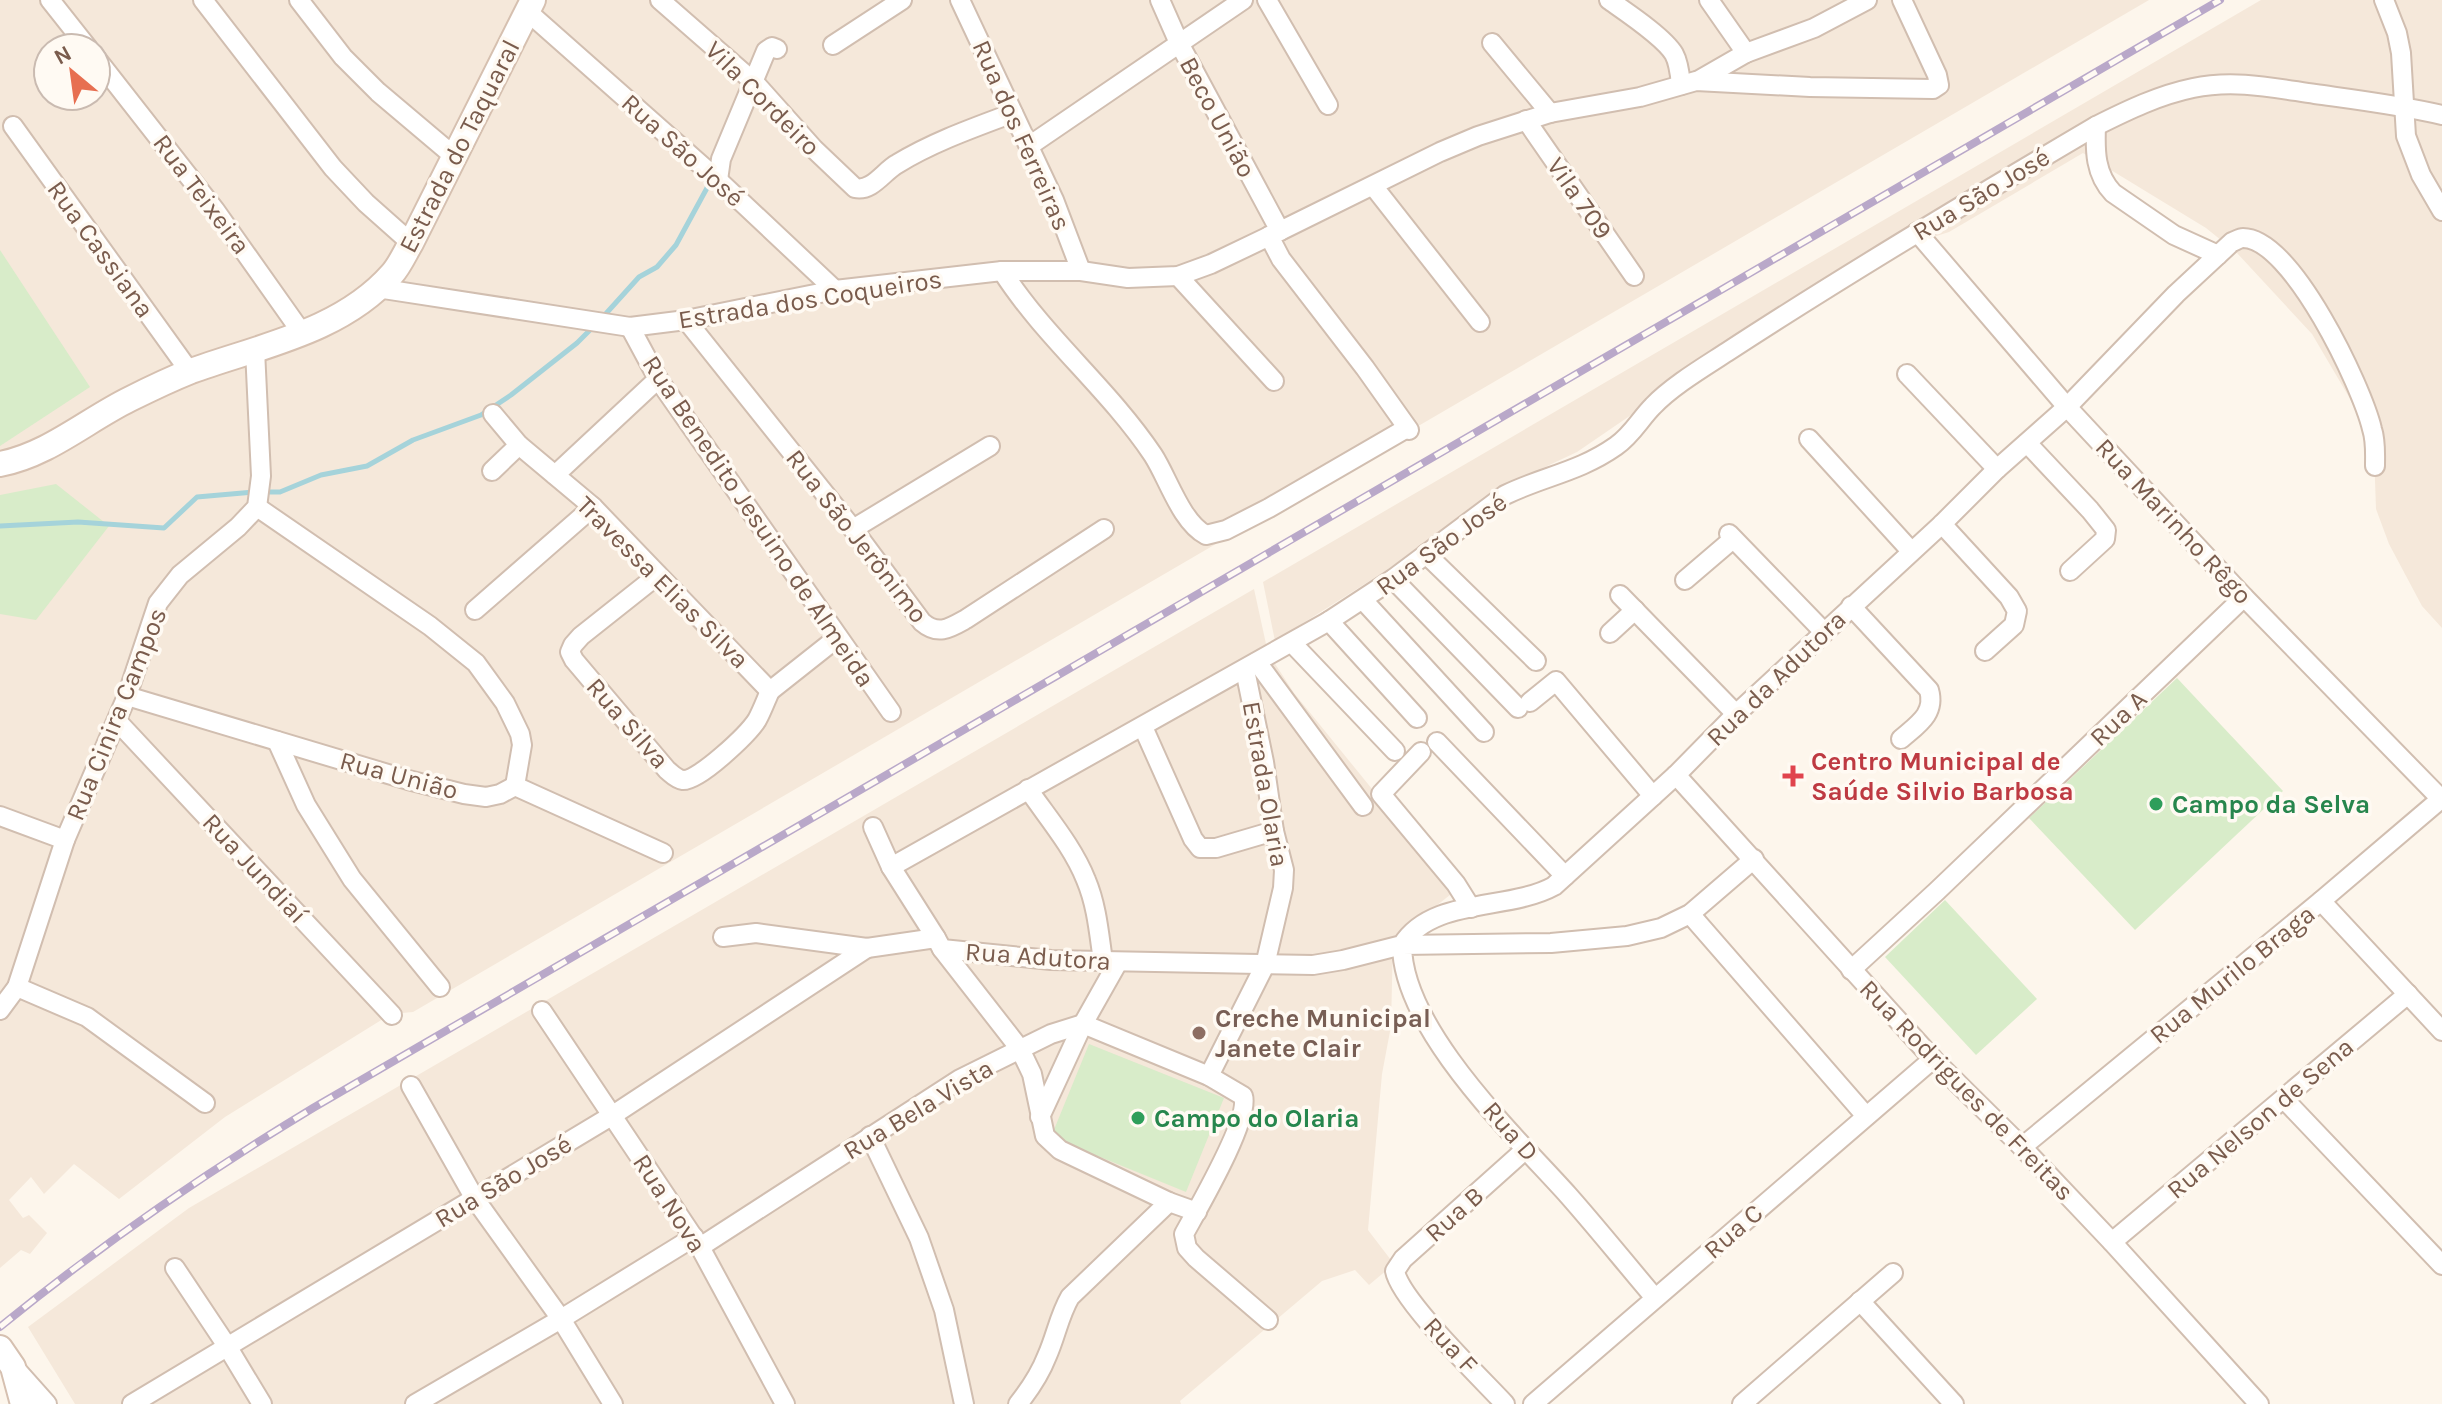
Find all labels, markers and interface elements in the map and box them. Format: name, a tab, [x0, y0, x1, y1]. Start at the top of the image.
north arrow	[32, 32, 112, 112]
street label: Vila Cordeiro	[699, 34, 827, 162]
street label: Estrada do Taquaral	[392, 35, 527, 258]
street label: Rua dos Ferreiras	[966, 35, 1077, 235]
text: N	[50, 40, 76, 71]
street label: Beco União	[1173, 52, 1262, 183]
street label: Rua São José	[615, 87, 750, 214]
street label: Rua Teixeira	[146, 128, 257, 261]
street label: Rua São José	[1907, 141, 2055, 247]
street label: Vila 709	[1540, 151, 1619, 245]
street label: Rua Cassiana	[41, 175, 161, 324]
street label: Estrada dos Coqueiros	[676, 263, 944, 336]
street label: Rua Benedito Jesuino de Almeida	[636, 350, 881, 693]
street label: Rua Marinho Rêgo	[2089, 432, 2258, 611]
street label: Rua São Jerônimo	[779, 443, 934, 629]
street label: Rua São José	[1370, 487, 1513, 602]
street label: Travessa Elias Silva	[570, 490, 755, 675]
street label: Rua Cinira Campos	[60, 603, 173, 825]
street label: Rua da Adutora	[1700, 604, 1853, 753]
street label: Rua Silva	[580, 672, 675, 775]
street label: Rua A	[2083, 684, 2153, 753]
street label: Estrada Olaria	[1236, 699, 1295, 869]
street label: Rua União	[336, 745, 461, 806]
place label: Centro Municipal de Saúde Silvio Barbosa	[1811, 746, 2074, 807]
marker: Centro Municipal de Saúde Silvio Barbosa	[1782, 765, 1804, 787]
place label: Campo da Selva	[2172, 789, 2370, 820]
marker: Campo da Selva	[2147, 795, 2165, 813]
street label: Rua Jundiaí	[196, 807, 314, 930]
street label: Rua Murilo Braga	[2143, 898, 2321, 1050]
street label: Rua Adutora	[964, 936, 1112, 977]
street label: Rua Rodrigues de Freitas	[1853, 973, 2080, 1207]
place label: Creche Municipal Janete Clair	[1215, 1003, 1431, 1064]
marker: Creche Municipal Janete Clair	[1190, 1024, 1208, 1042]
street label: Rua Nelson de Sena	[2161, 1031, 2360, 1206]
street label: Rua Bela Vista	[838, 1052, 999, 1166]
street label: Rua D	[1476, 1095, 1545, 1168]
place label: Campo do Olaria	[1154, 1103, 1360, 1134]
marker: Campo do Olaria	[1129, 1109, 1147, 1127]
street label: Rua São José	[429, 1128, 577, 1234]
street label: Rua Nova	[626, 1148, 713, 1258]
street label: Rua B	[1419, 1180, 1490, 1249]
street label: Rua C	[1697, 1197, 1769, 1265]
street label: Rua F	[1417, 1311, 1484, 1380]

